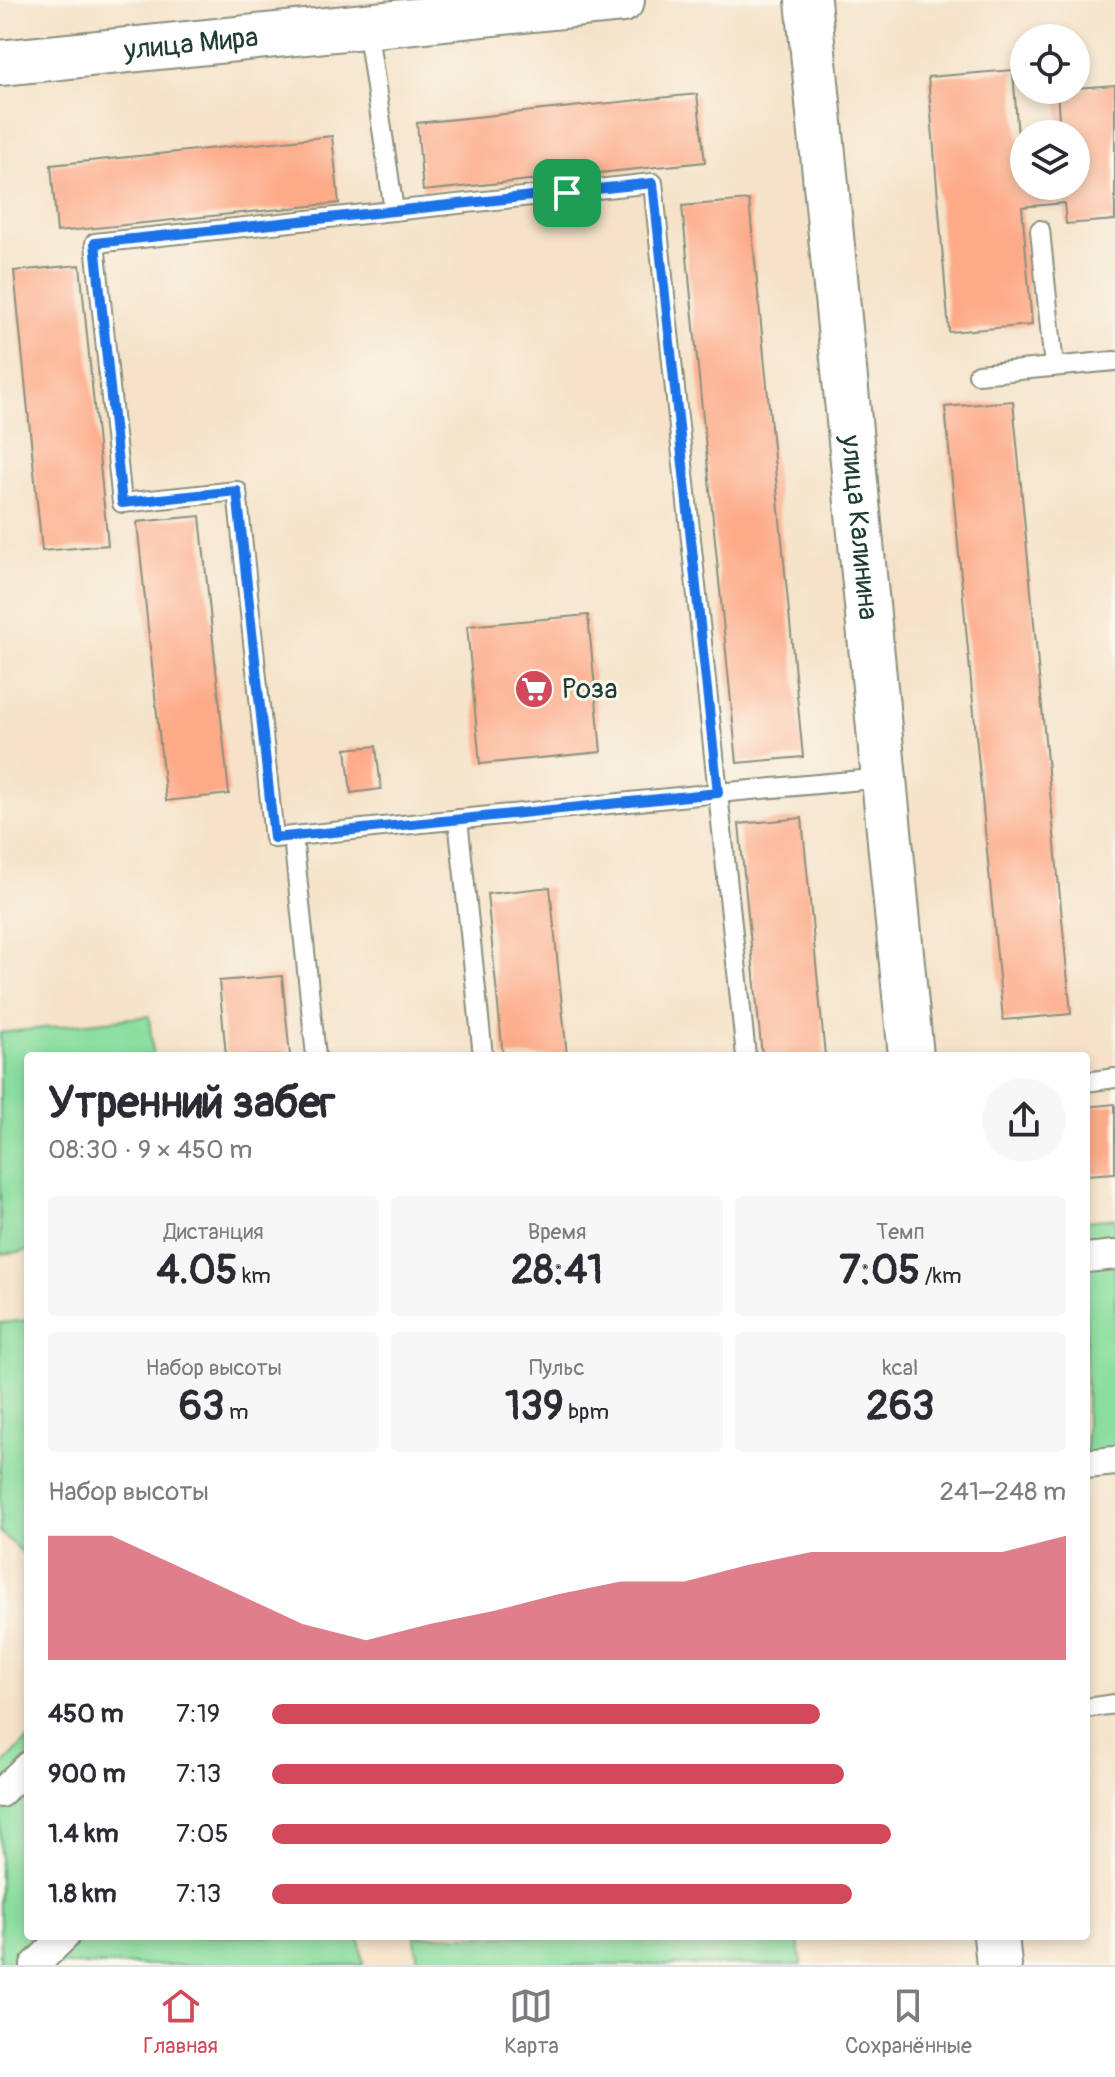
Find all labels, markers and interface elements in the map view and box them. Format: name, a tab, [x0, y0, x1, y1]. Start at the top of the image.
street label: улица Мира	[121, 19, 260, 68]
map controls	[1010, 24, 1090, 200]
button: locate	[1010, 24, 1090, 104]
button: layers	[1010, 120, 1090, 200]
pin	[533, 159, 601, 227]
icon: arrive	[545, 171, 589, 215]
street label: улица Калинина	[833, 432, 886, 622]
supermarket icon: Роза	[513, 668, 555, 710]
place label: Роза	[562, 672, 617, 707]
text: Утренний забег	[48, 1076, 335, 1131]
button: share	[982, 1078, 1066, 1162]
text: 08:30 · 9 × 450 m	[48, 1134, 252, 1166]
text: Дистанция	[164, 1218, 264, 1246]
text: Время	[528, 1218, 586, 1246]
text: Темп	[876, 1218, 925, 1246]
text: 4.05	[156, 1246, 237, 1295]
text: 28:41	[511, 1246, 603, 1295]
text: 7:05	[839, 1246, 920, 1295]
text: km	[237, 1262, 271, 1290]
text: /km	[920, 1262, 961, 1290]
text: Набор высоты	[146, 1354, 282, 1382]
text: Пульс	[529, 1354, 585, 1382]
text: kcal	[882, 1354, 918, 1382]
text: 63	[179, 1382, 224, 1431]
text: 139	[505, 1382, 564, 1431]
text: 263	[866, 1382, 934, 1431]
text: m	[224, 1398, 249, 1426]
text: bpm	[564, 1398, 609, 1426]
text: Набор высоты	[48, 1476, 209, 1508]
text: 241–248 m	[939, 1476, 1066, 1508]
text: 450 m	[48, 1698, 124, 1730]
text: 7:19	[176, 1698, 220, 1730]
text: 900 m	[48, 1758, 126, 1790]
text: 7:13	[176, 1758, 221, 1790]
text: 1.4 km	[48, 1818, 119, 1850]
text: 7:05	[176, 1818, 229, 1850]
text: 1.8 km	[48, 1878, 117, 1910]
text: 7:13	[176, 1878, 221, 1910]
tab: Главная	[143, 1984, 218, 2060]
tab: Карта	[504, 1984, 559, 2060]
tab: Сохранённые	[845, 1984, 972, 2060]

